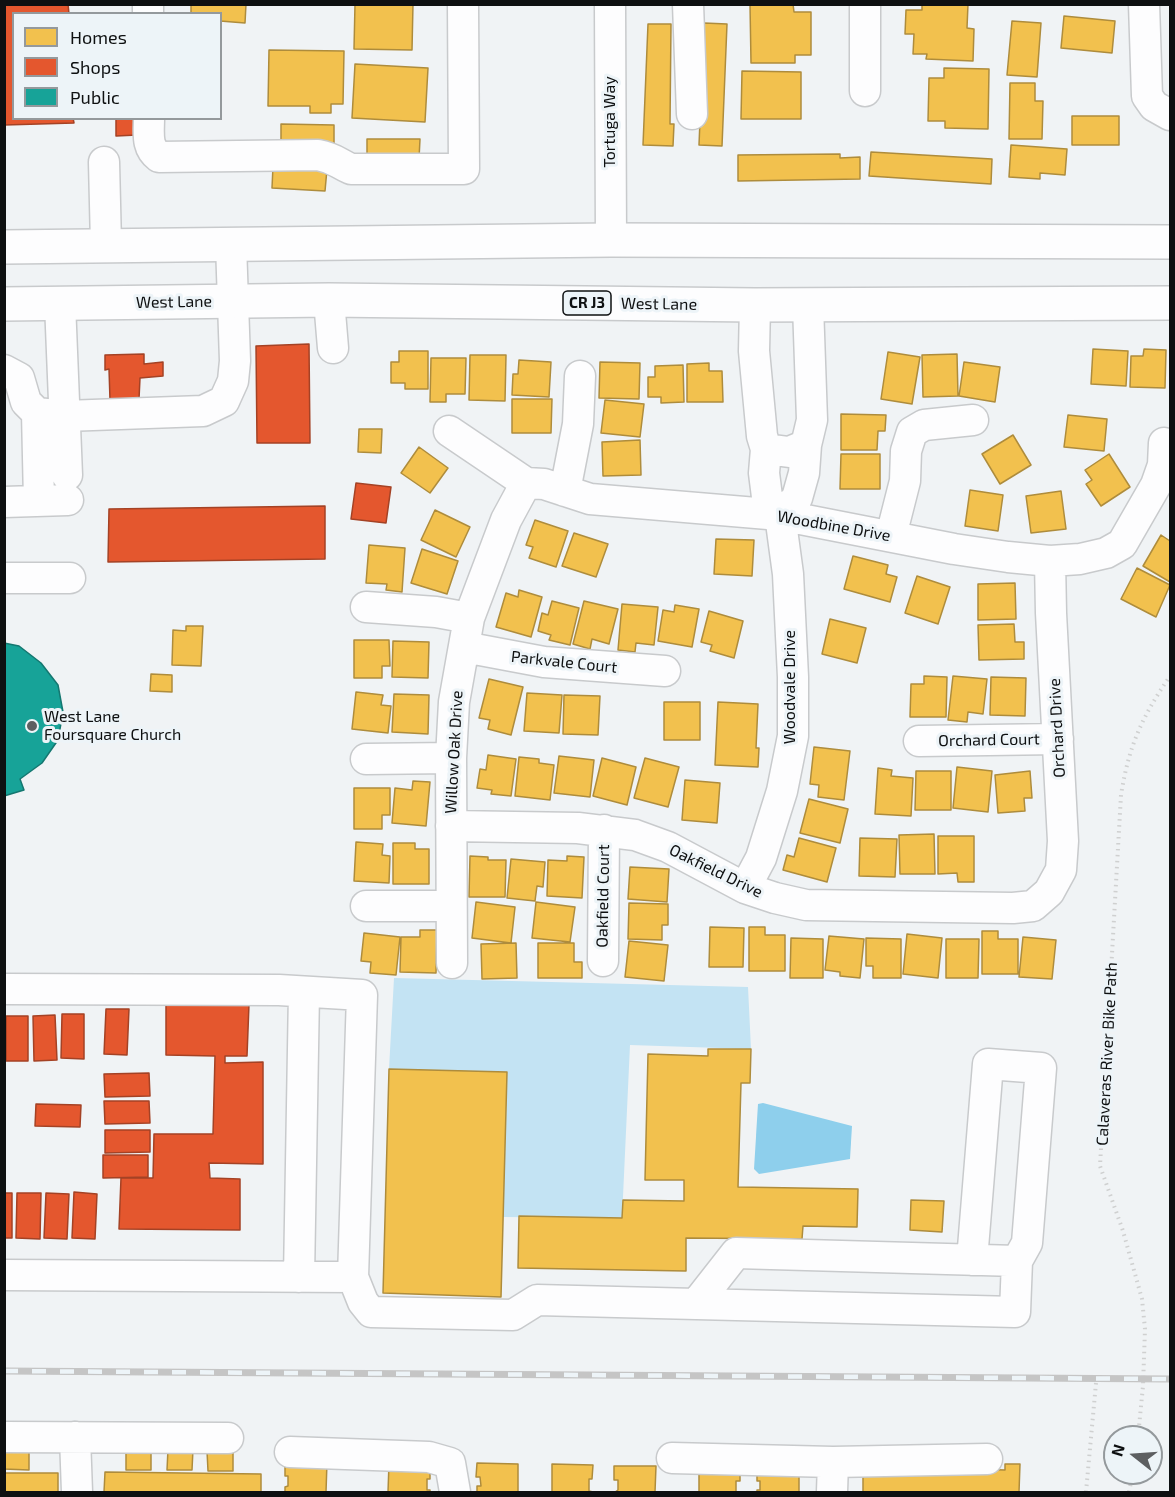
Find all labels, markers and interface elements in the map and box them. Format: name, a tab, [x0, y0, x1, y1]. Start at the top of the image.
legend	[12, 12, 222, 120]
text: Homes	[70, 26, 127, 48]
text: Shops	[70, 56, 120, 78]
street label: Tortuga Way	[600, 76, 620, 168]
text: Public	[70, 86, 120, 108]
road number: CR J3	[563, 291, 611, 315]
street label: West Lane	[136, 292, 212, 312]
street label: West Lane	[621, 294, 697, 314]
street label: Woodbine Drive	[776, 507, 892, 545]
street label: Woodvale Drive	[780, 630, 800, 744]
street label: Parkvale Court	[510, 647, 618, 677]
street label: Orchard Drive	[1045, 678, 1069, 778]
street label: Willow Oak Drive	[441, 690, 467, 814]
place label: West Lane Foursquare Church	[44, 707, 181, 745]
marker: West Lane Foursquare Church	[25, 719, 39, 733]
street label: Orchard Court	[938, 730, 1040, 750]
street label: Oakfield Drive	[666, 840, 766, 902]
street label: Oakfield Court	[593, 844, 613, 948]
street label: Calaveras River Bike Path	[1093, 962, 1121, 1146]
north arrow	[1103, 1425, 1163, 1485]
text: N	[1106, 1442, 1128, 1458]

